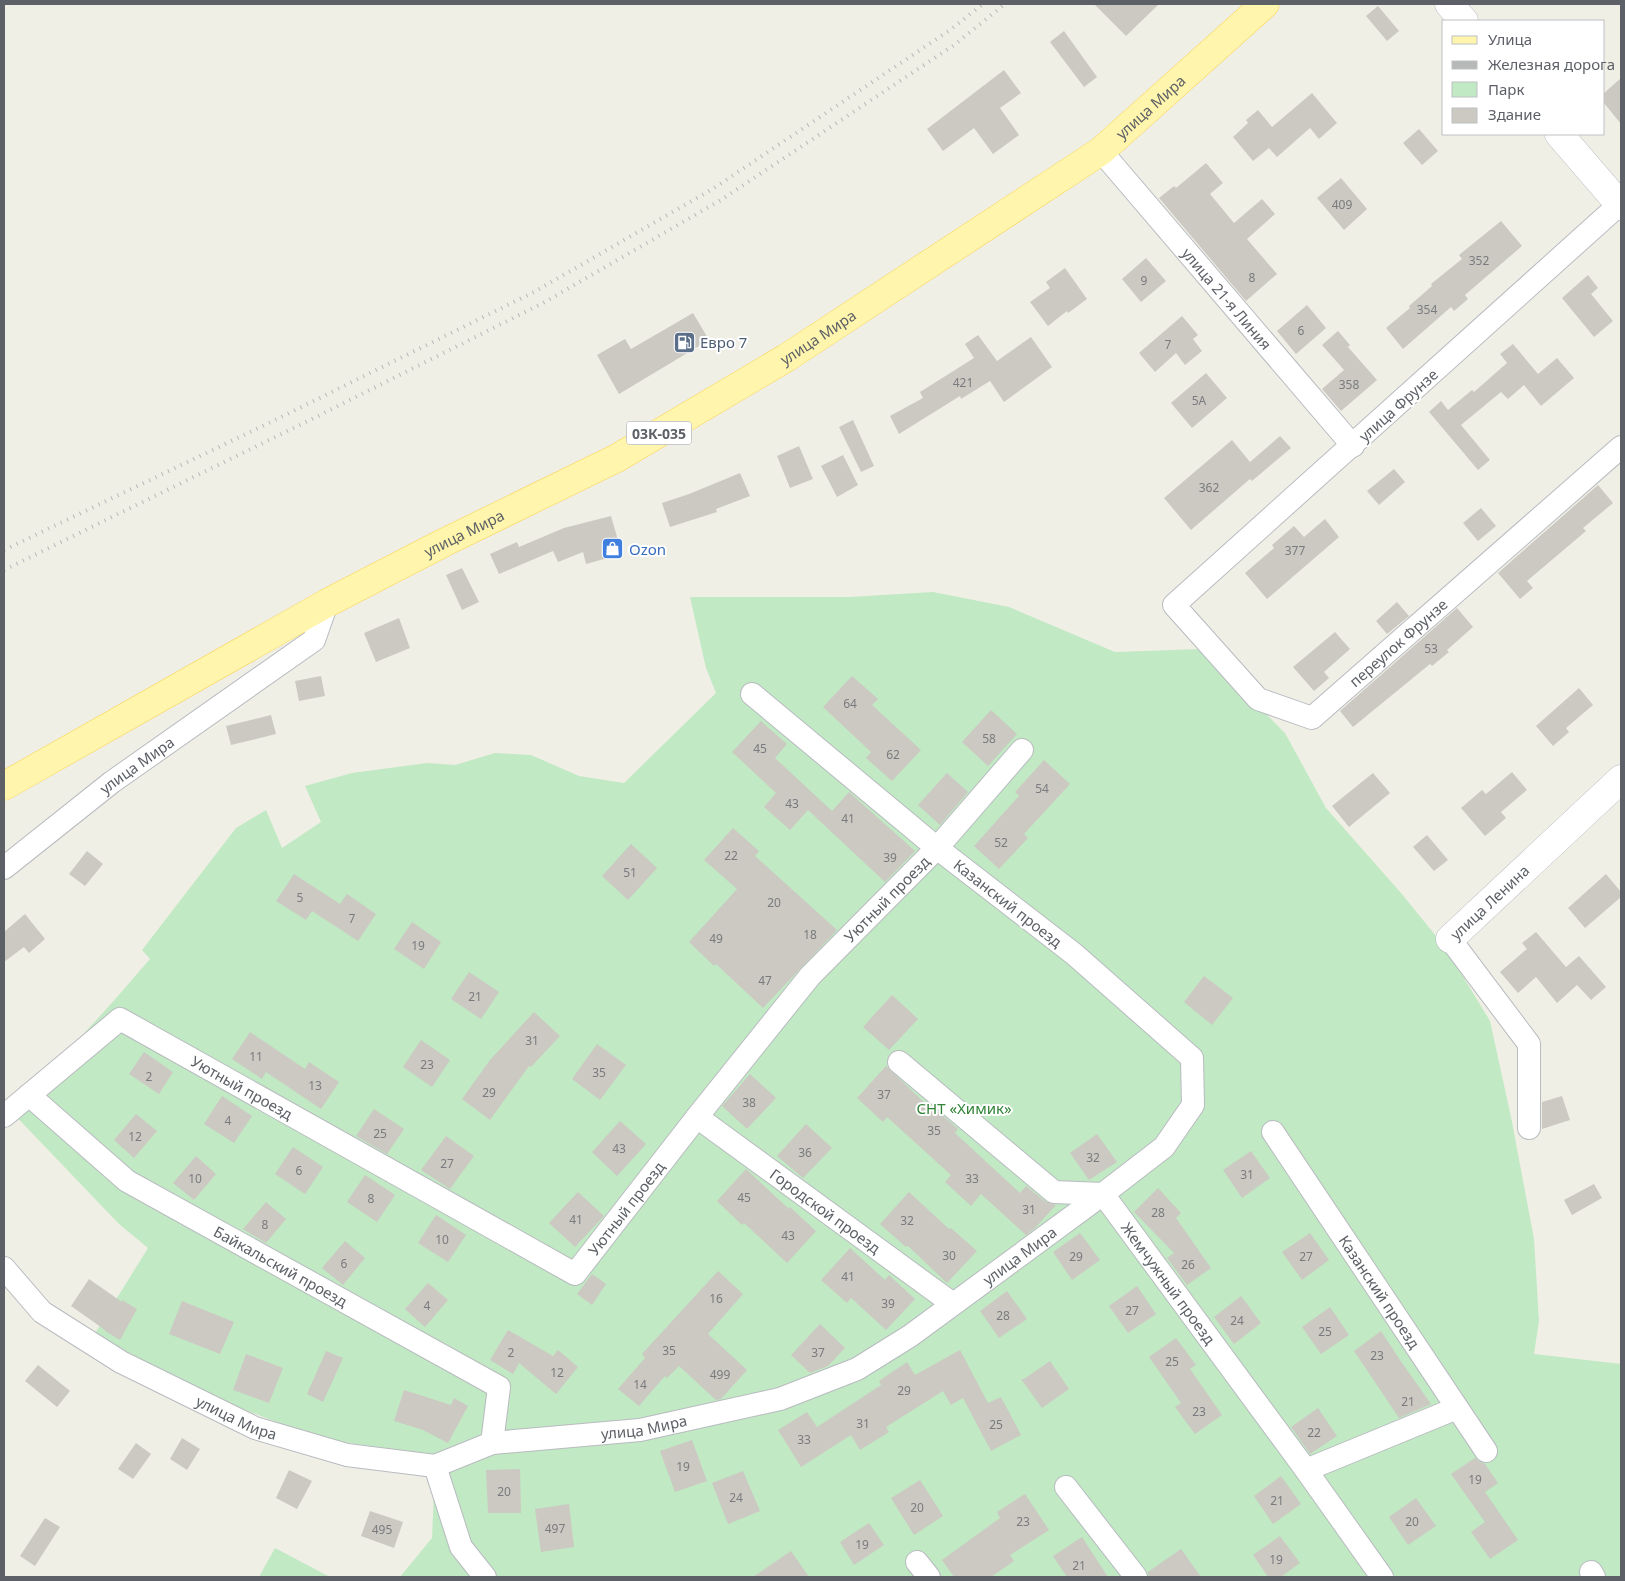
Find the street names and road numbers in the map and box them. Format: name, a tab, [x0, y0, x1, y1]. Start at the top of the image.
street label: улица Мира	[1111, 70, 1189, 143]
street label: улица 21-я Линия	[1178, 243, 1276, 354]
street label: улица Мира	[776, 305, 860, 369]
street label: улица Фрунзе	[1354, 364, 1442, 446]
road number: 03К-035	[626, 422, 692, 444]
street label: улица Мира	[420, 505, 507, 561]
street label: переулок Фрунзе	[1345, 594, 1451, 691]
street label: улица Мира	[95, 732, 178, 798]
street label: Уютный проезд	[839, 851, 934, 946]
street label: Казанский проезд	[950, 854, 1066, 952]
street label: улица Ленина	[1446, 860, 1533, 944]
street label: Уютный проезд	[188, 1051, 296, 1124]
street label: Уютный проезд	[583, 1157, 669, 1259]
street label: Городской проезд	[766, 1164, 885, 1258]
street label: Жемчужный проезд	[1117, 1218, 1220, 1348]
street label: Байкальский проезд	[210, 1221, 351, 1311]
street label: улица Мира	[979, 1222, 1060, 1289]
street label: Казанский проезд	[1335, 1231, 1425, 1352]
street label: улица Мира	[193, 1391, 279, 1444]
street label: улица Мира	[600, 1410, 689, 1443]

